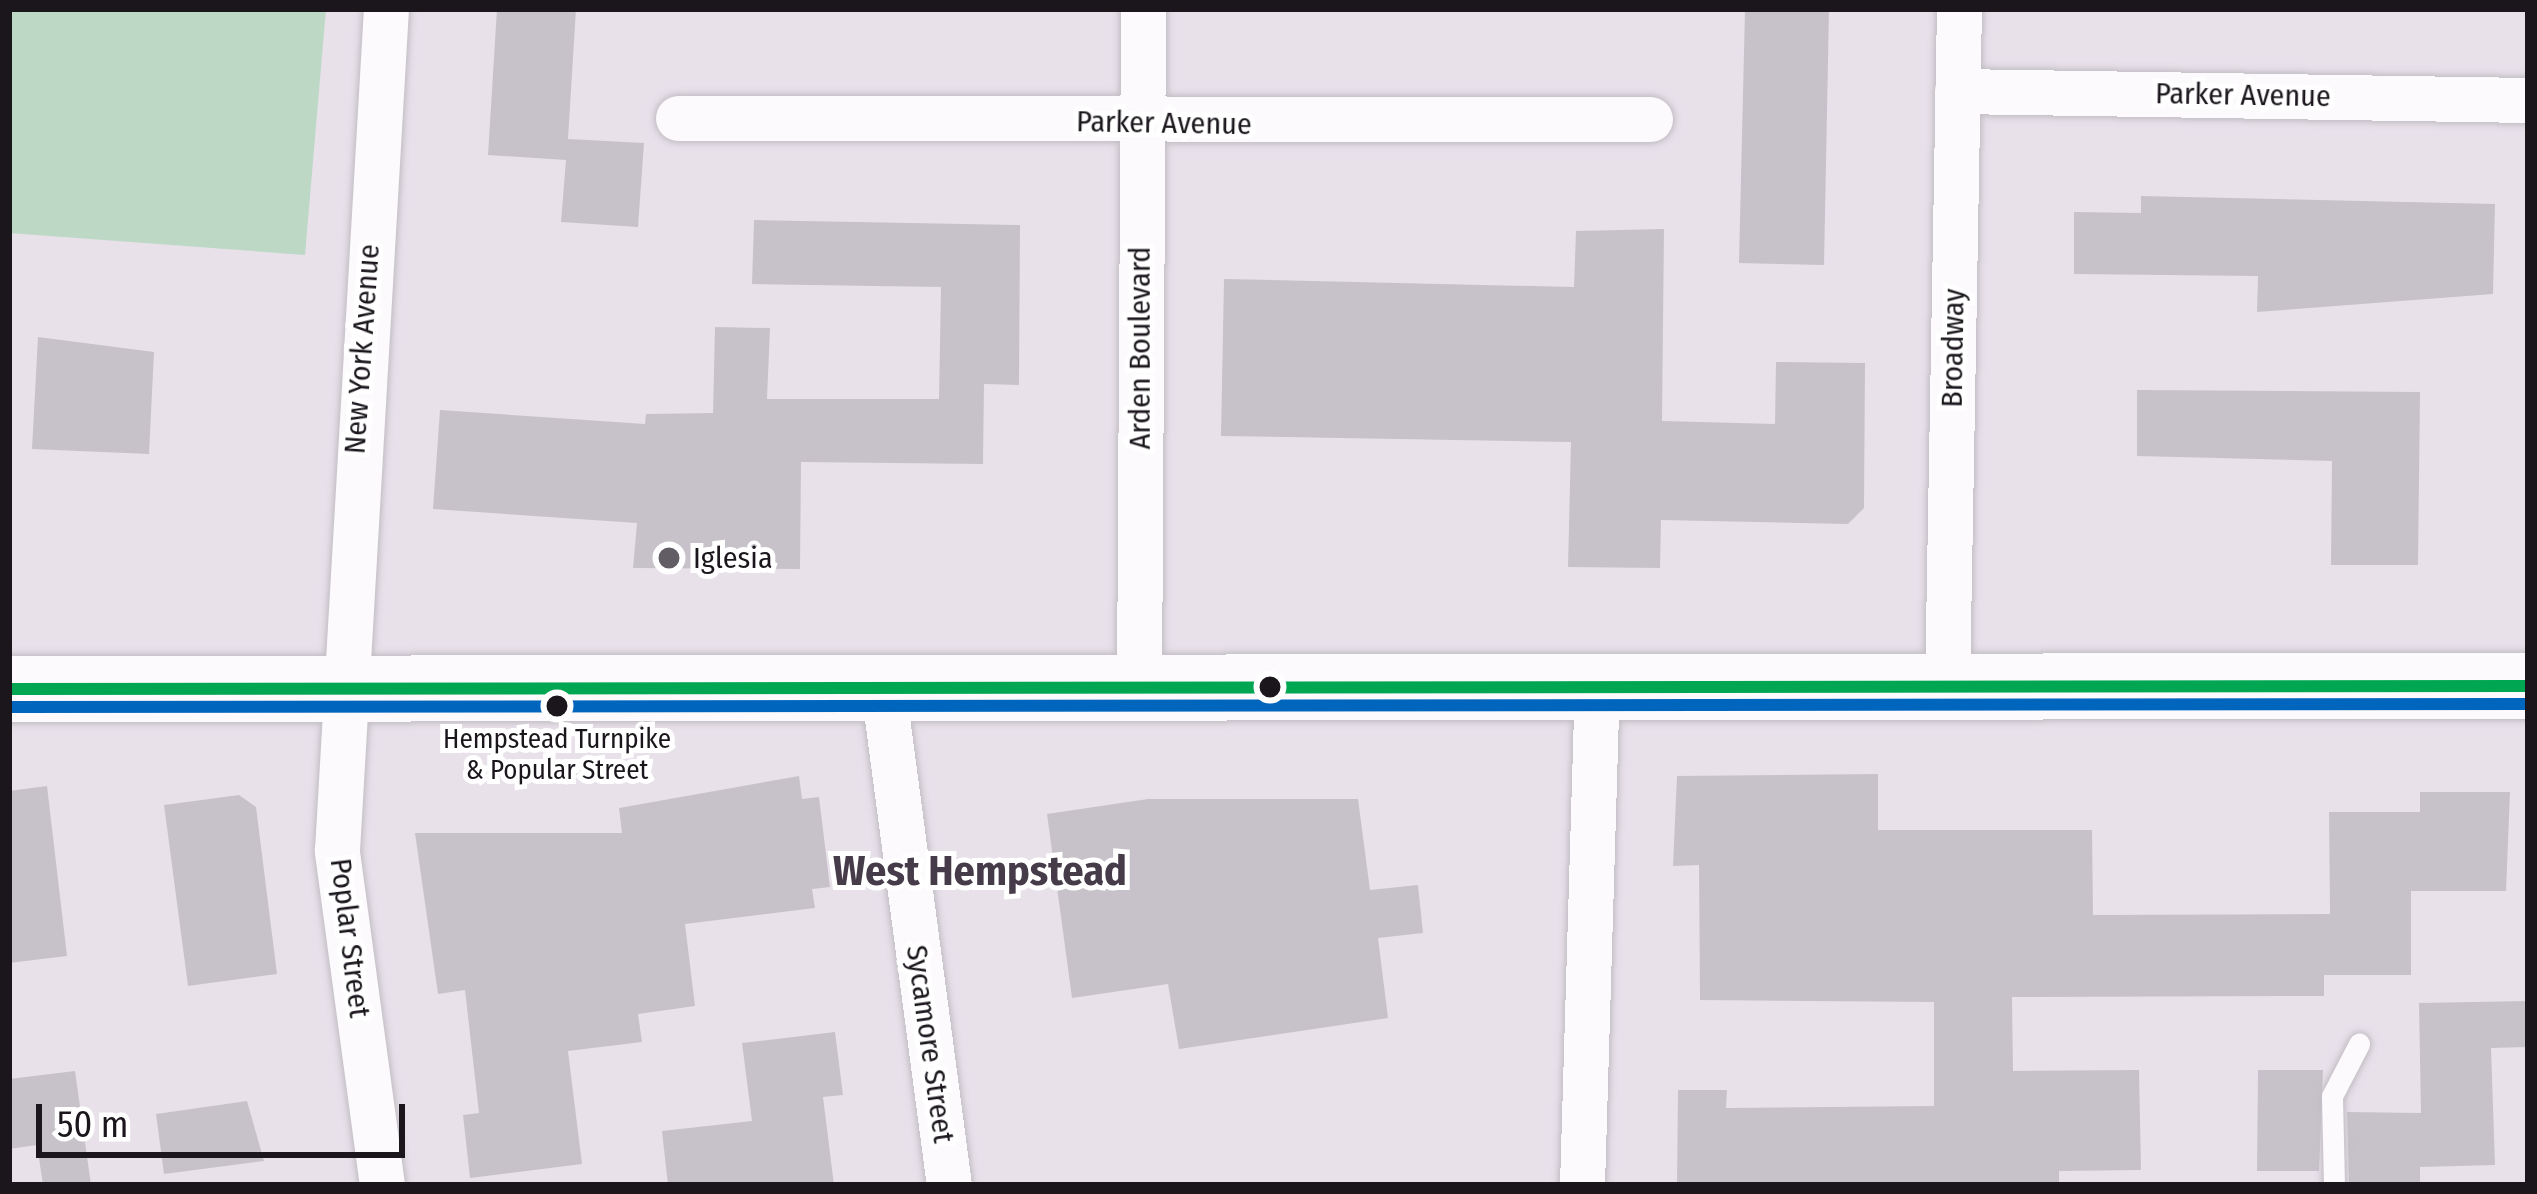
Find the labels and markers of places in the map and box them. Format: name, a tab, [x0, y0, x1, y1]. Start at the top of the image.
place label: Iglesia	[693, 540, 773, 576]
marker: Iglesia	[656, 545, 682, 571]
unlabelled marker	[1259, 676, 1281, 698]
marker: Hempstead Turnpike & Popular Street	[546, 695, 568, 717]
place label: Hempstead Turnpike & Popular Street	[443, 723, 671, 786]

